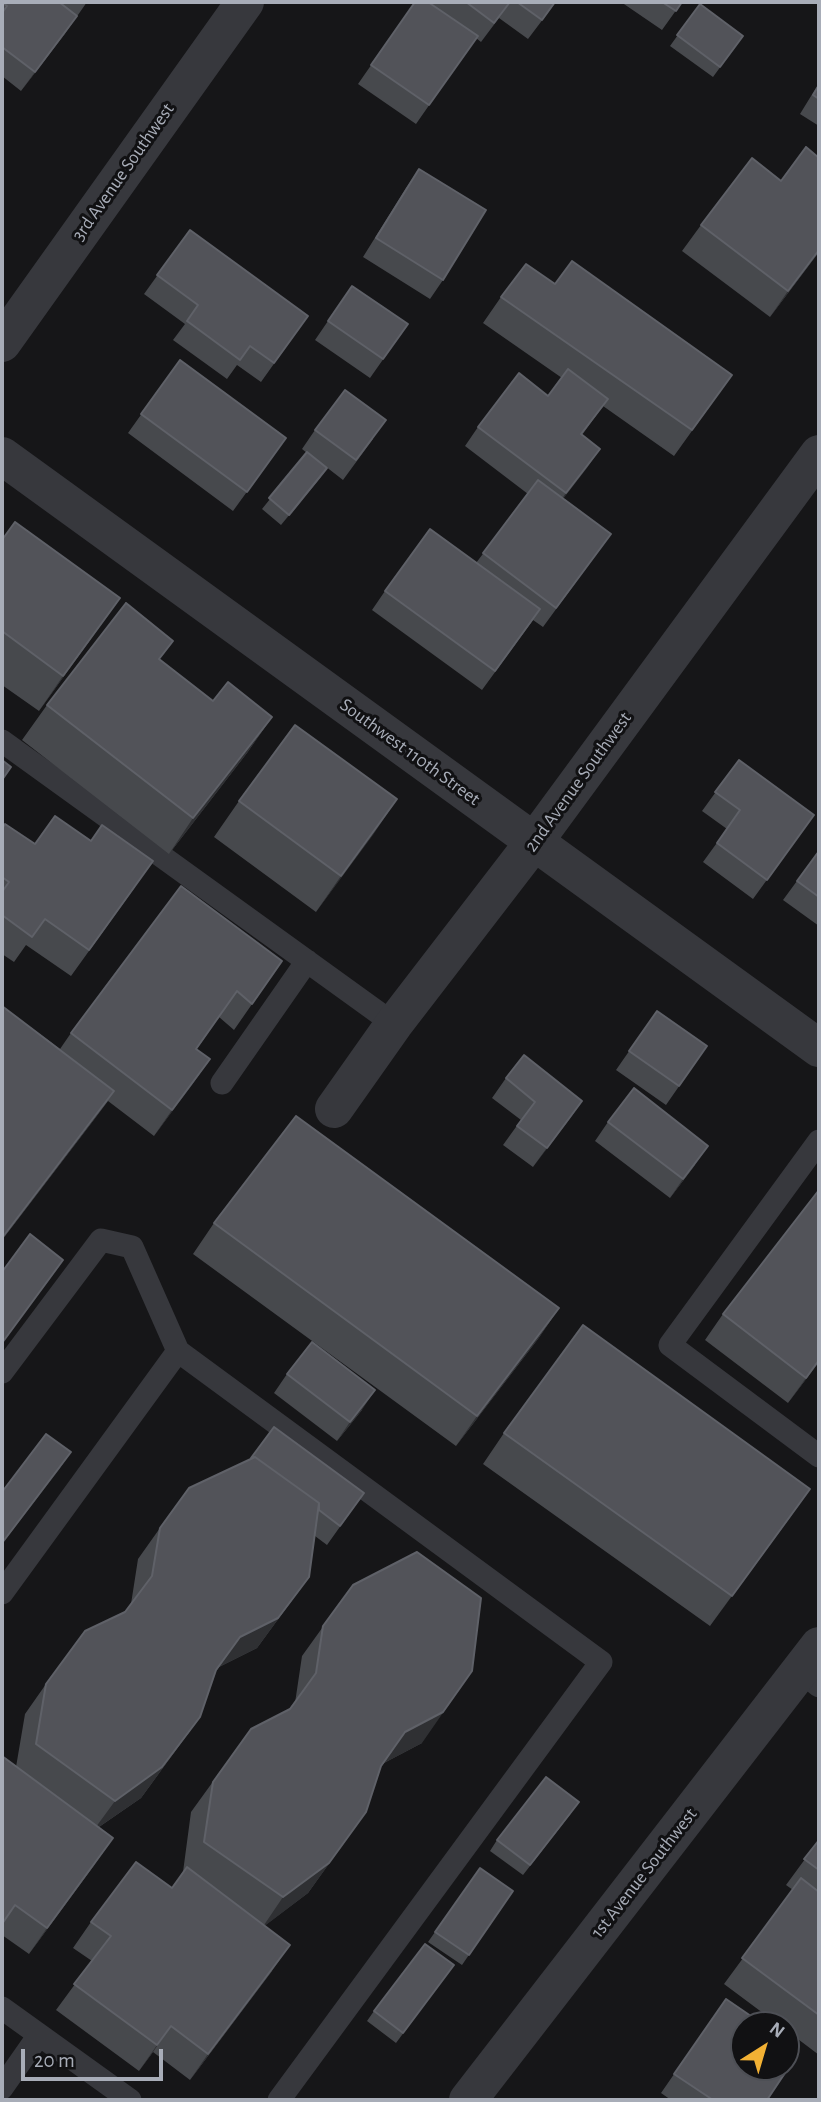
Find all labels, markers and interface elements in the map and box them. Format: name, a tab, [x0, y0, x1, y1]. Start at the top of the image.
street label: 3rd Avenue Southwest	[67, 99, 179, 245]
street label: Southwest 110th Street	[335, 694, 485, 810]
street label: 2nd Avenue Southwest	[520, 708, 636, 856]
street label: 1st Avenue Southwest	[586, 1803, 702, 1943]
north arrow	[730, 2011, 800, 2081]
text: N	[766, 2019, 788, 2042]
scale bar	[24, 2036, 166, 2080]
text: 20 m	[34, 2050, 75, 2071]

